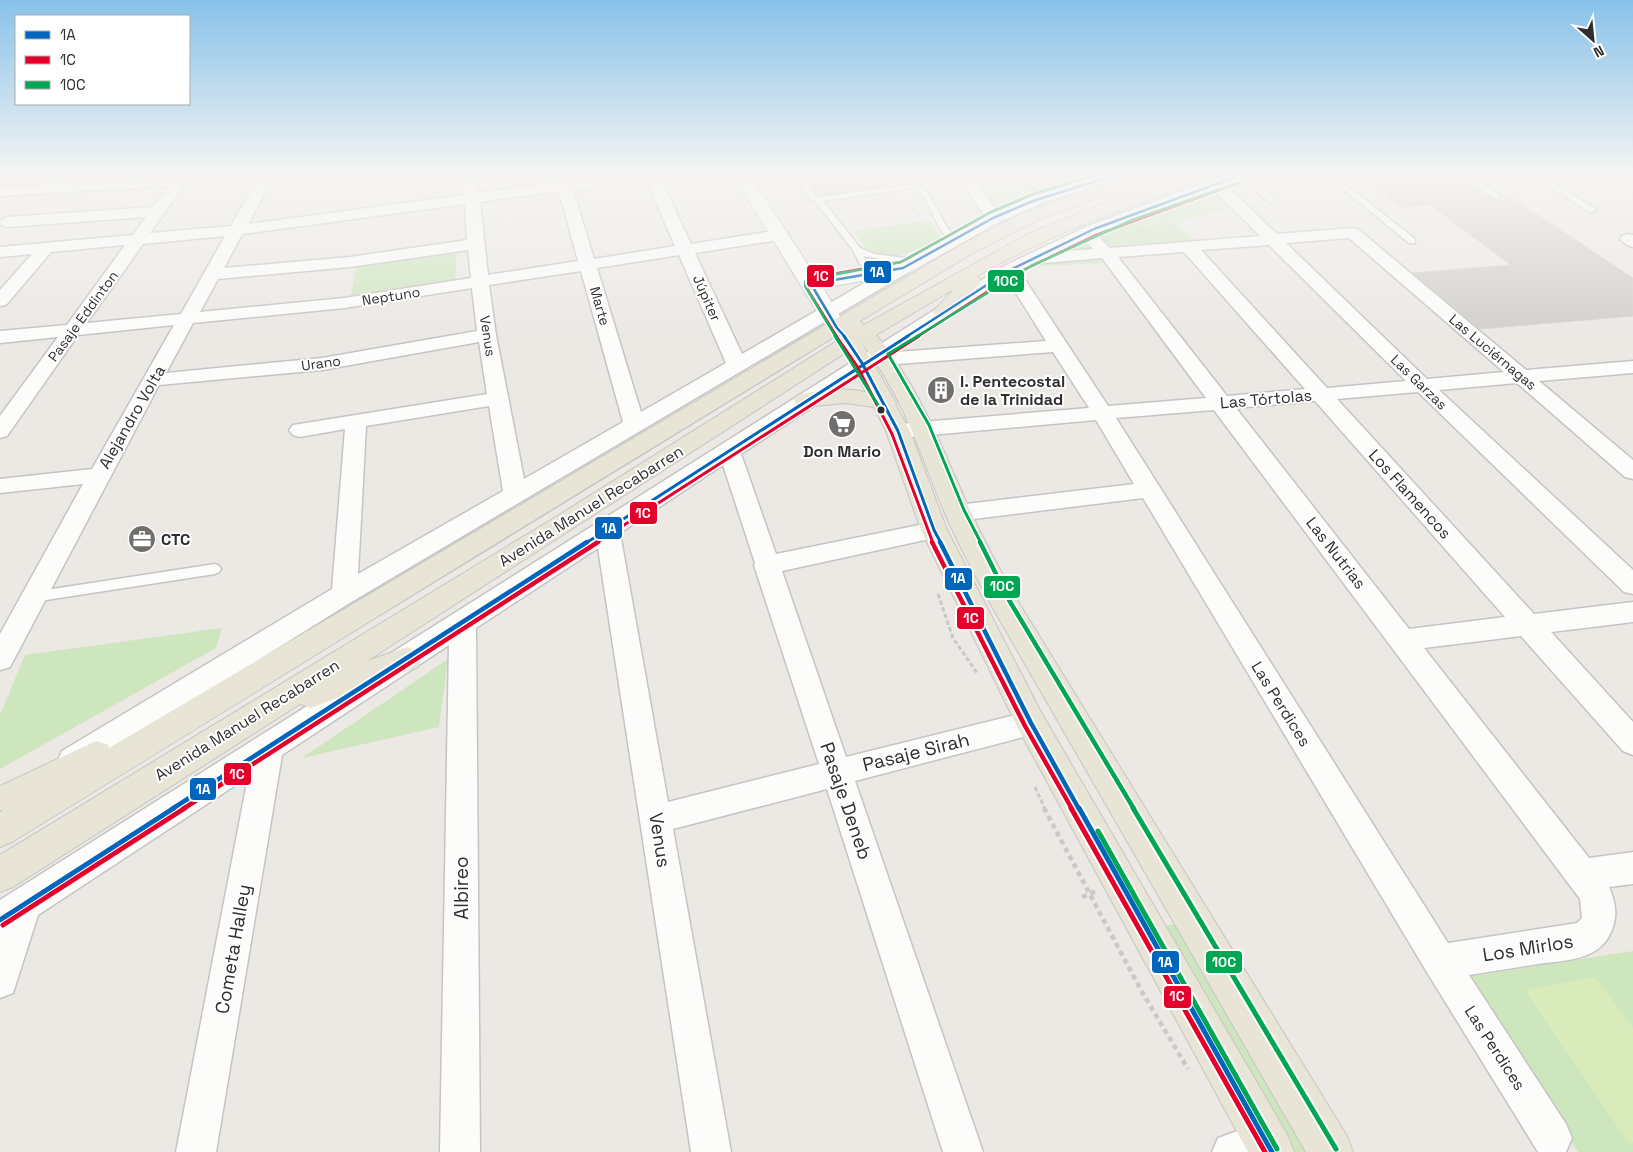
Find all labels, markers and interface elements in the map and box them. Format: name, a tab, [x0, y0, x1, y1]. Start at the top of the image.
legend	[15, 15, 190, 105]
north arrow	[1568, 15, 1618, 65]
text: 1A	[60, 25, 76, 44]
text: N	[1591, 41, 1607, 62]
text: 1C	[60, 50, 76, 69]
text: 10C	[60, 75, 86, 94]
line badge: 1A	[863, 260, 892, 284]
text: 1A	[869, 263, 885, 281]
line badge: 1C	[806, 264, 835, 288]
street label: Pasaje Eddinton	[44, 267, 122, 365]
text: 1C	[813, 267, 829, 285]
line badge: 10C	[987, 269, 1025, 293]
street label: Júpiter	[689, 272, 725, 324]
text: 10C	[994, 272, 1018, 290]
street label: Neptuno	[361, 283, 421, 309]
street label: Marte	[586, 284, 614, 328]
street label: Las Luciérnagas	[1445, 310, 1541, 394]
street label: Venus	[476, 314, 500, 358]
street label: Urano	[300, 351, 342, 375]
street label: Las Garzas	[1387, 351, 1451, 413]
street label: Alejandro Volta	[94, 362, 170, 472]
place label: I. Pentecostal de la Trinidad	[960, 371, 1065, 410]
building icon: I. Pentecostal de la Trinidad	[926, 375, 956, 405]
street label: Las Tórtolas	[1219, 385, 1313, 413]
unlabelled marker	[876, 405, 886, 415]
supermarket icon: Don Mario	[827, 409, 857, 439]
street label: Avenida Manuel Recabarren	[495, 440, 687, 572]
place label: Don Mario	[803, 441, 881, 462]
street label: Los Flamencos	[1364, 445, 1456, 543]
line badge: 1C	[629, 501, 658, 525]
text: 1C	[635, 504, 651, 522]
street label: Las Nutrias	[1301, 513, 1371, 593]
line badge: 1A	[594, 516, 623, 540]
text: 1A	[601, 519, 617, 537]
office icon: CTC	[127, 524, 157, 554]
place label: CTC	[161, 529, 190, 550]
line badge: 1A	[944, 567, 973, 591]
text: 1A	[950, 569, 966, 587]
line badge: 10C	[983, 575, 1021, 599]
text: 10C	[990, 577, 1014, 595]
line badge: 1C	[956, 606, 985, 630]
text: 1C	[963, 609, 979, 627]
street label: Avenida Manuel Recabarren	[151, 654, 343, 786]
street label: Las Perdices	[1246, 657, 1316, 751]
street label: Pasaje Sirah	[860, 727, 972, 777]
street label: Pasaje Deneb	[814, 739, 878, 863]
line badge: 1C	[223, 762, 252, 786]
text: 1C	[229, 765, 245, 783]
line badge: 1A	[189, 777, 217, 801]
text: 1A	[195, 780, 211, 798]
street label: Venus	[643, 811, 677, 869]
street label: Albireo	[449, 856, 474, 920]
street label: Cometa Halley	[209, 882, 257, 1016]
street label: Los Mirlos	[1481, 928, 1575, 968]
line badge: 1A	[1151, 950, 1180, 974]
line badge: 10C	[1205, 950, 1243, 974]
text: 1A	[1157, 953, 1173, 971]
text: 10C	[1212, 953, 1236, 971]
line badge: 1C	[1163, 985, 1192, 1009]
text: 1C	[1169, 987, 1185, 1005]
street label: Las Perdices	[1460, 1002, 1530, 1094]

